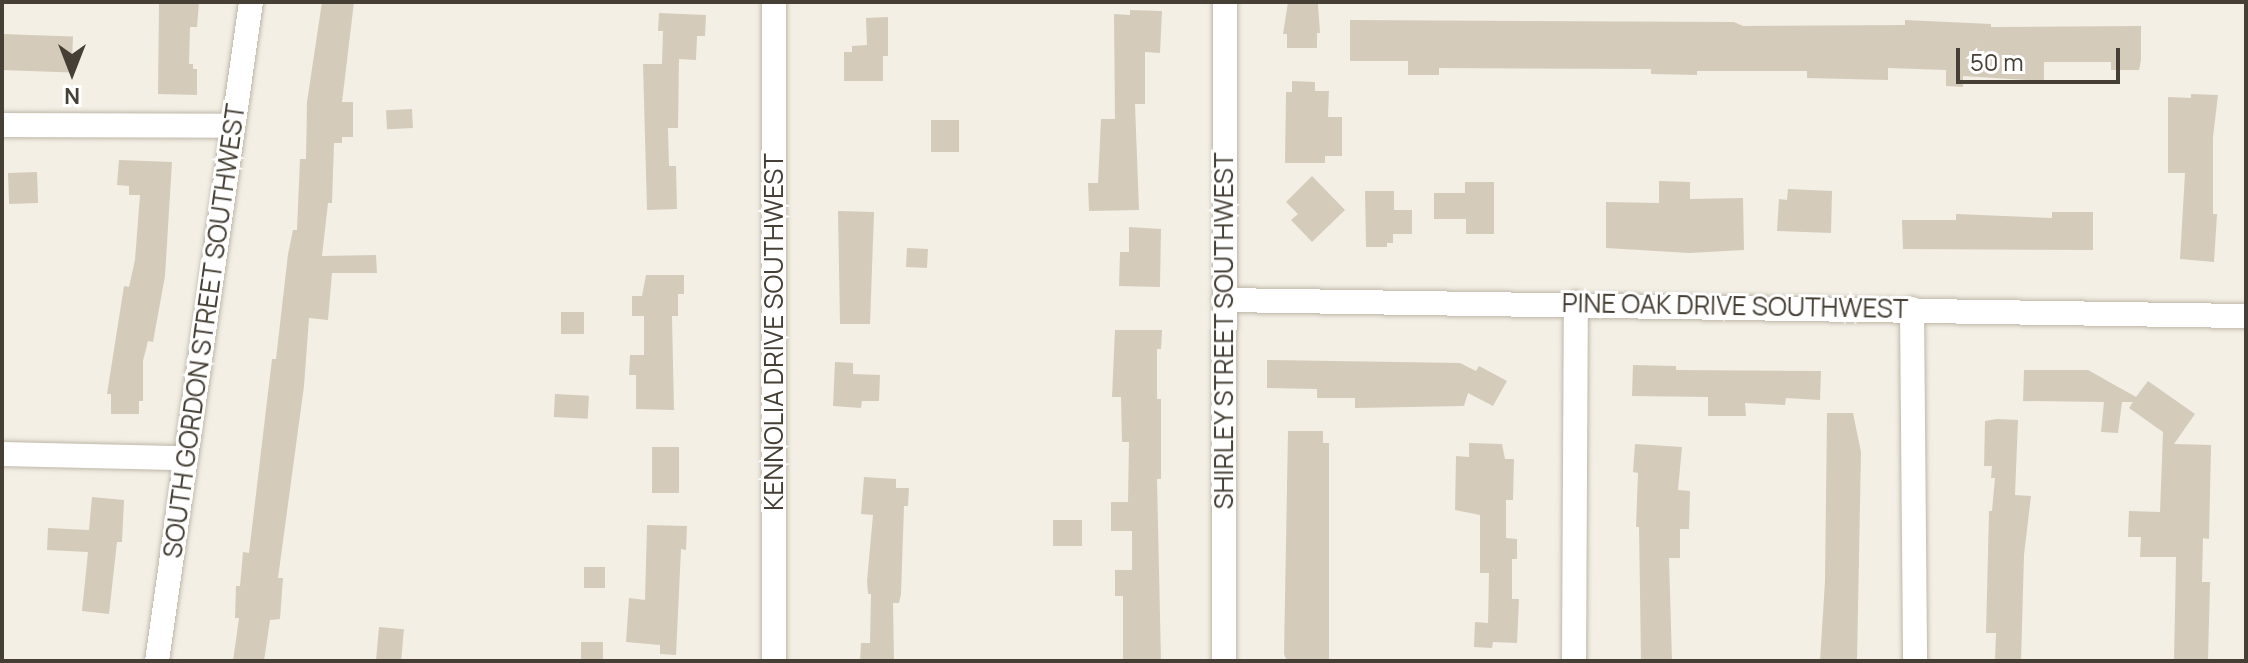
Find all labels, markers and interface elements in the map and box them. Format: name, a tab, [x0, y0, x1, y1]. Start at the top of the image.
north arrow	[32, 32, 112, 112]
scale bar	[1960, 32, 2124, 82]
text: 50 m	[1970, 45, 2024, 78]
text: N	[64, 81, 80, 111]
street label: SOUTH GORDON STREET SOUTHWEST	[157, 102, 251, 560]
street label: SHIRLEY STREET SOUTHWEST	[1208, 152, 1240, 510]
street label: KENNOLIA DRIVE SOUTHWEST	[758, 153, 790, 511]
street label: PINE OAK DRIVE SOUTHWEST	[1561, 287, 1909, 325]

